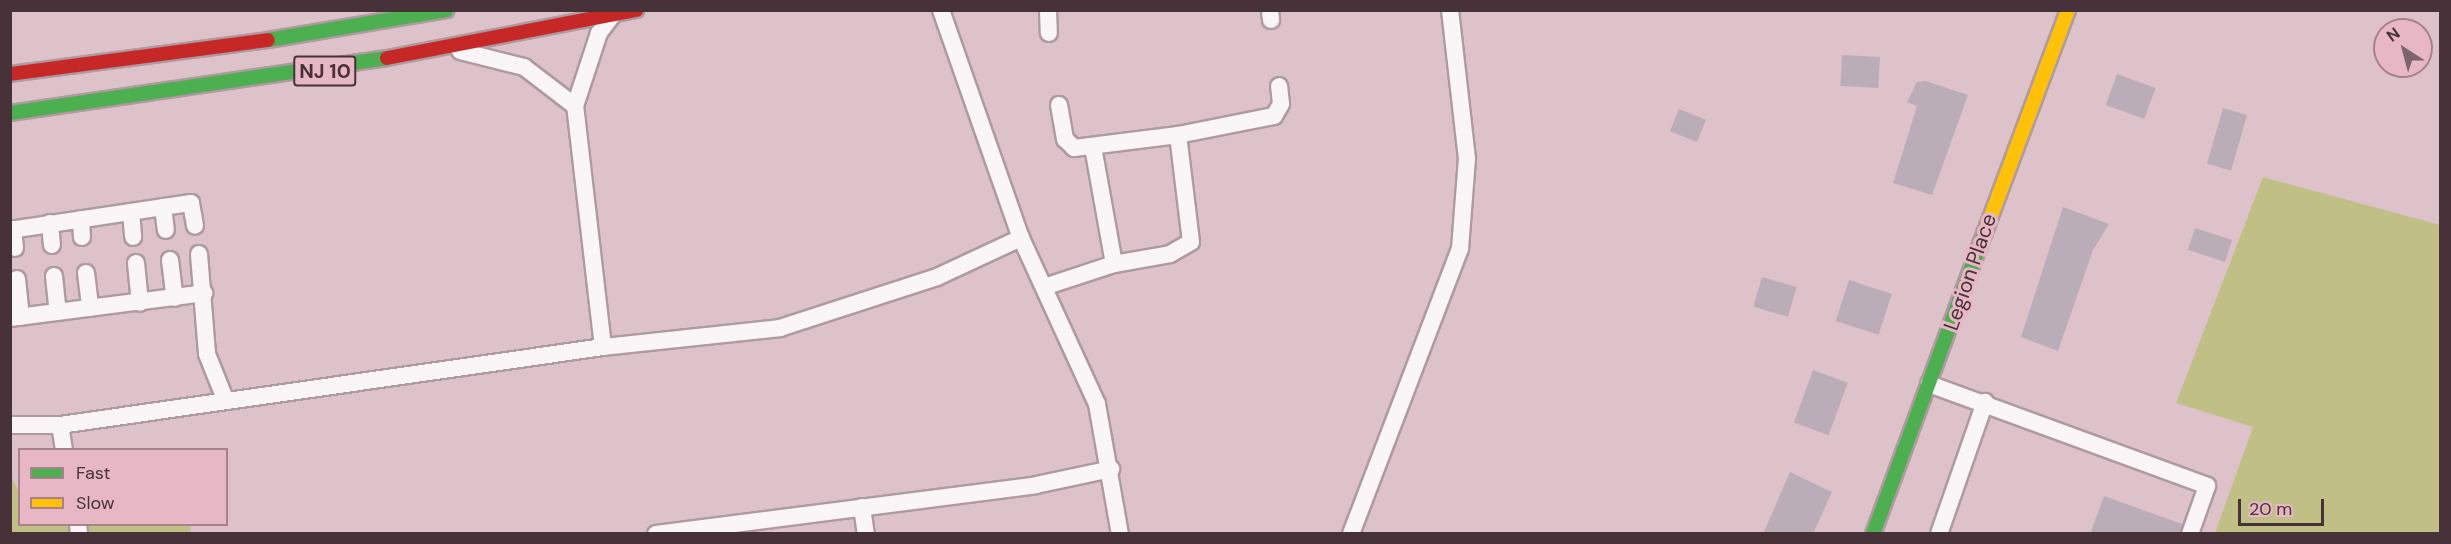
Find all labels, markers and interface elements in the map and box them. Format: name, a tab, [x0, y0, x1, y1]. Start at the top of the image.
north arrow	[2373, 18, 2433, 78]
text: N	[2382, 23, 2404, 47]
road number: NJ 10	[292, 54, 358, 88]
street label: Legion Place	[1938, 210, 2002, 334]
legend	[18, 448, 228, 526]
text: Fast	[76, 461, 111, 485]
scale bar	[2241, 487, 2326, 525]
text: Slow	[76, 491, 115, 515]
text: 20 m	[2249, 497, 2292, 521]

